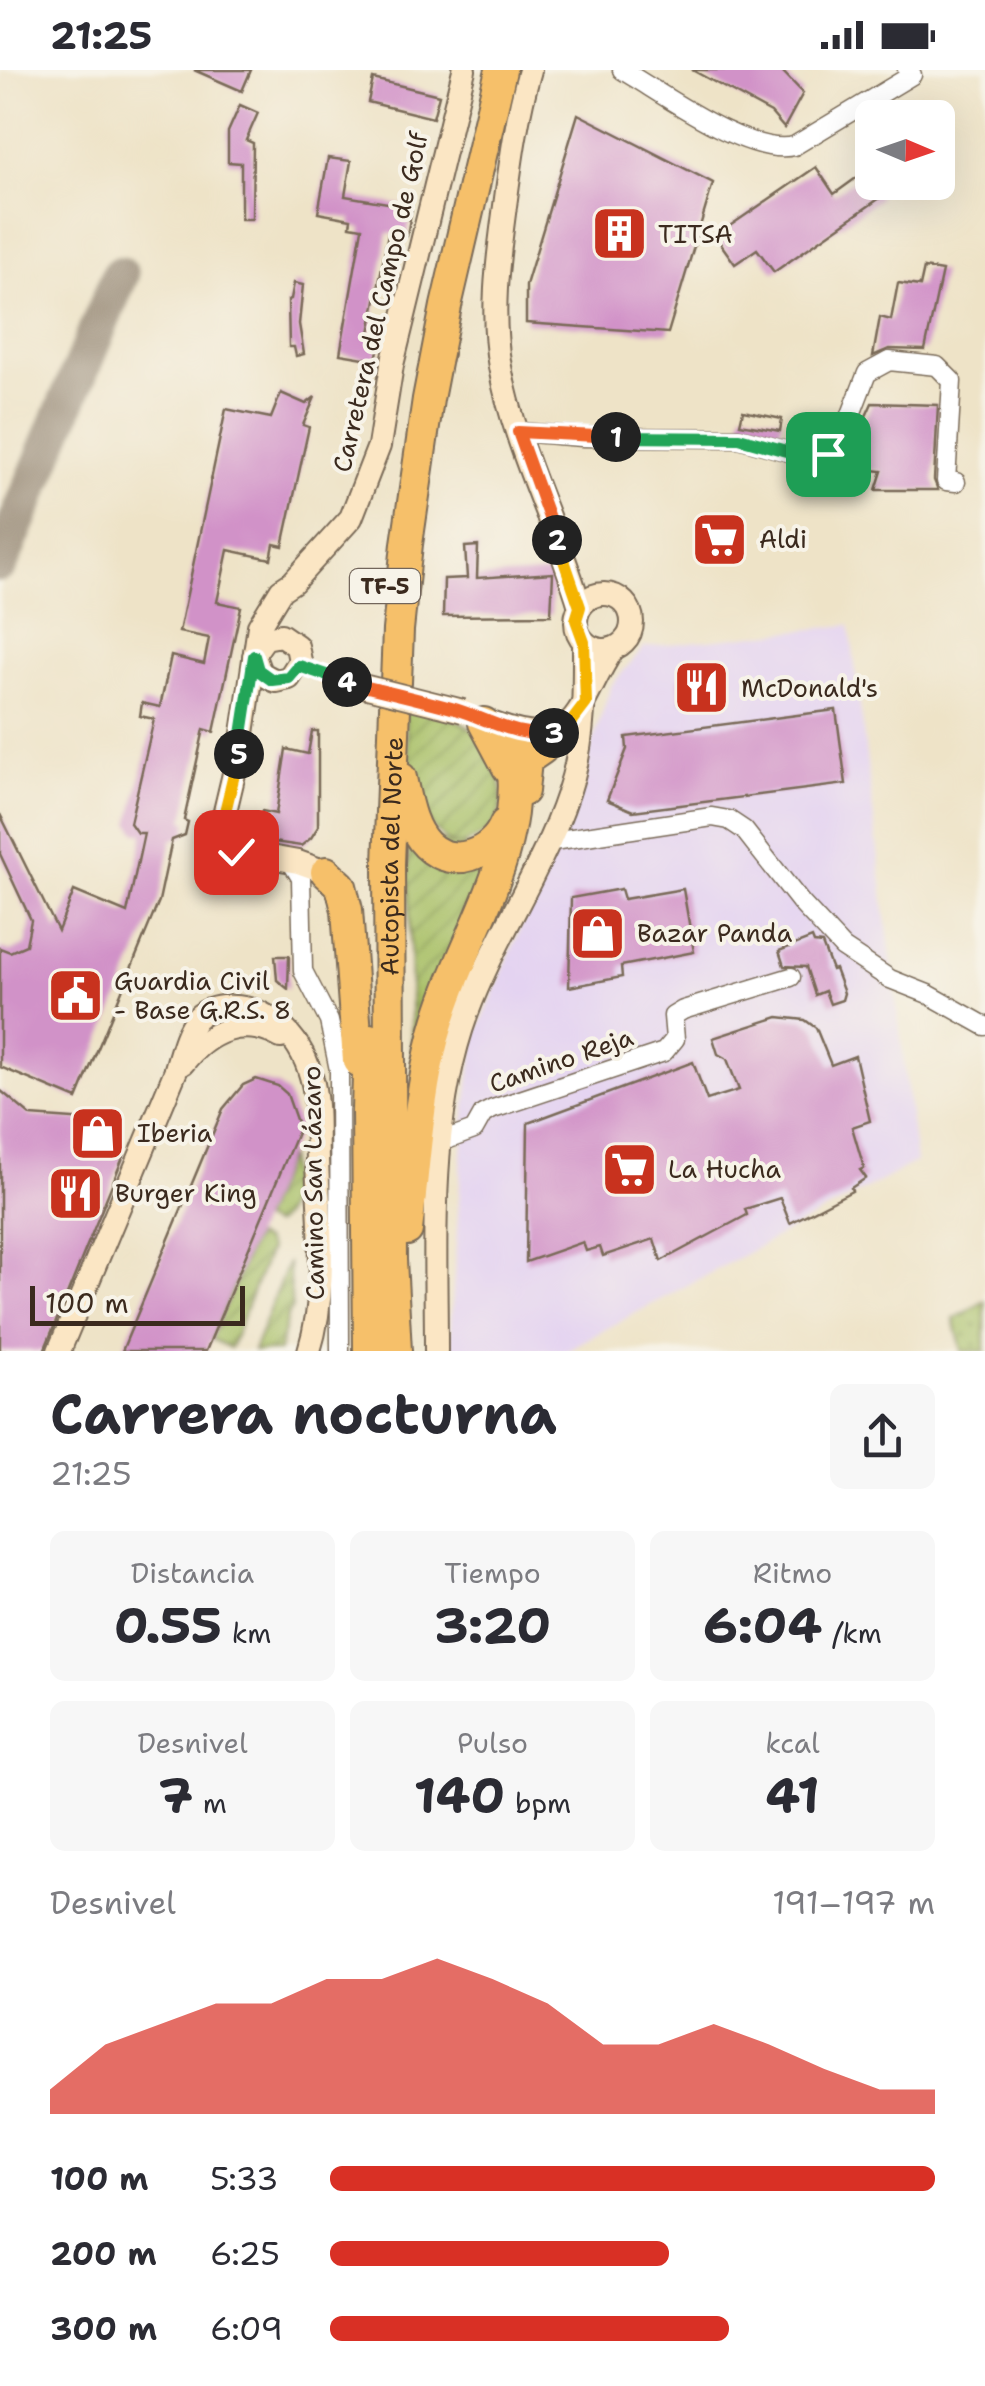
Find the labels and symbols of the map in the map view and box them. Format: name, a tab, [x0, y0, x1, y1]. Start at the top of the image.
north arrow	[855, 100, 955, 200]
street label: Carretera del Campo de Golf	[324, 128, 436, 475]
building icon: TITSA	[589, 204, 649, 264]
place label: TITSA	[658, 217, 733, 251]
pin: 1	[591, 412, 641, 462]
pin	[786, 412, 871, 497]
supermarket icon: Aldi	[690, 509, 750, 569]
pin: 2	[532, 515, 582, 565]
place label: Aldi	[759, 522, 807, 556]
road number: TF-5	[350, 569, 420, 603]
pin: 4	[322, 657, 372, 707]
restaurant icon: McDonald's	[672, 658, 732, 718]
place label: McDonald's	[741, 671, 878, 705]
pin: 3	[529, 708, 579, 758]
pin: 5	[214, 729, 264, 779]
street label: Autopista del Norte	[372, 736, 411, 976]
pin	[194, 810, 279, 895]
shop icon: Bazar Panda	[568, 903, 628, 963]
place label: Bazar Panda	[637, 916, 793, 950]
place label: Guardia Civil - Base G.R.S. 8	[114, 964, 291, 1027]
public building icon: Guardia Civil - Base G.R.S. 8	[45, 965, 105, 1025]
street label: Camino Reja	[485, 1019, 638, 1100]
street label: Camino San Lázaro	[294, 1065, 332, 1301]
shop icon: Iberia	[68, 1103, 128, 1163]
place label: Iberia	[137, 1116, 213, 1150]
supermarket icon: La Hucha	[599, 1139, 659, 1199]
place label: La Hucha	[668, 1152, 781, 1186]
restaurant icon: Burger King	[46, 1163, 106, 1223]
place label: Burger King	[115, 1176, 257, 1210]
scale bar	[30, 1281, 245, 1326]

